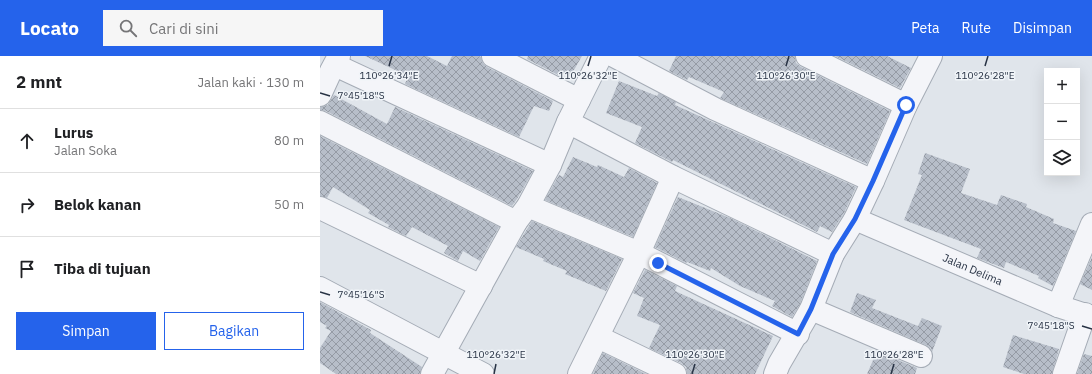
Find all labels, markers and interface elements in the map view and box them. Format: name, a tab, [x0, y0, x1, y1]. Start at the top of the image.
search box	[103, 10, 383, 46]
text: Locato	[20, 16, 79, 40]
icon: search	[117, 17, 139, 39]
text: Cari di sini	[149, 19, 218, 38]
text: Peta	[911, 19, 940, 37]
text: Rute	[962, 19, 991, 37]
text: Disimpan	[1013, 19, 1072, 37]
map controls	[1044, 68, 1080, 176]
button: +	[1044, 68, 1080, 104]
text: 110°26'34"E	[359, 69, 419, 82]
text: 110°26'32"E	[558, 69, 618, 82]
text: 110°26'30"E	[756, 69, 816, 82]
text: 110°26'28"E	[955, 69, 1015, 82]
text: 2 mnt	[16, 71, 62, 93]
text: Jalan kaki · 130 m	[197, 74, 304, 91]
text: 7°45'18"S	[337, 89, 385, 102]
route start	[897, 96, 915, 114]
button: −	[1044, 104, 1080, 140]
text: Lurus	[54, 123, 93, 142]
icon: ahead	[16, 130, 38, 152]
text: 80 m	[274, 132, 304, 149]
button: layers	[1044, 140, 1080, 176]
text: Jalan Soka	[54, 142, 117, 159]
icon: right	[16, 194, 38, 216]
text: Belok kanan	[54, 195, 141, 214]
text: 50 m	[274, 196, 304, 213]
street label: Jalan Delima	[941, 250, 1005, 288]
route end	[649, 254, 667, 272]
icon: arrive	[16, 258, 38, 280]
text: Tiba di tujuan	[54, 259, 151, 278]
text: 7°45'16"S	[337, 288, 385, 301]
button: Simpan	[16, 312, 156, 350]
button: Bagikan	[164, 312, 304, 350]
text: 7°45'18"S	[1027, 319, 1075, 332]
text: 110°26'32"E	[466, 348, 526, 361]
text: 110°26'30"E	[665, 348, 725, 361]
text: 110°26'28"E	[864, 348, 924, 361]

